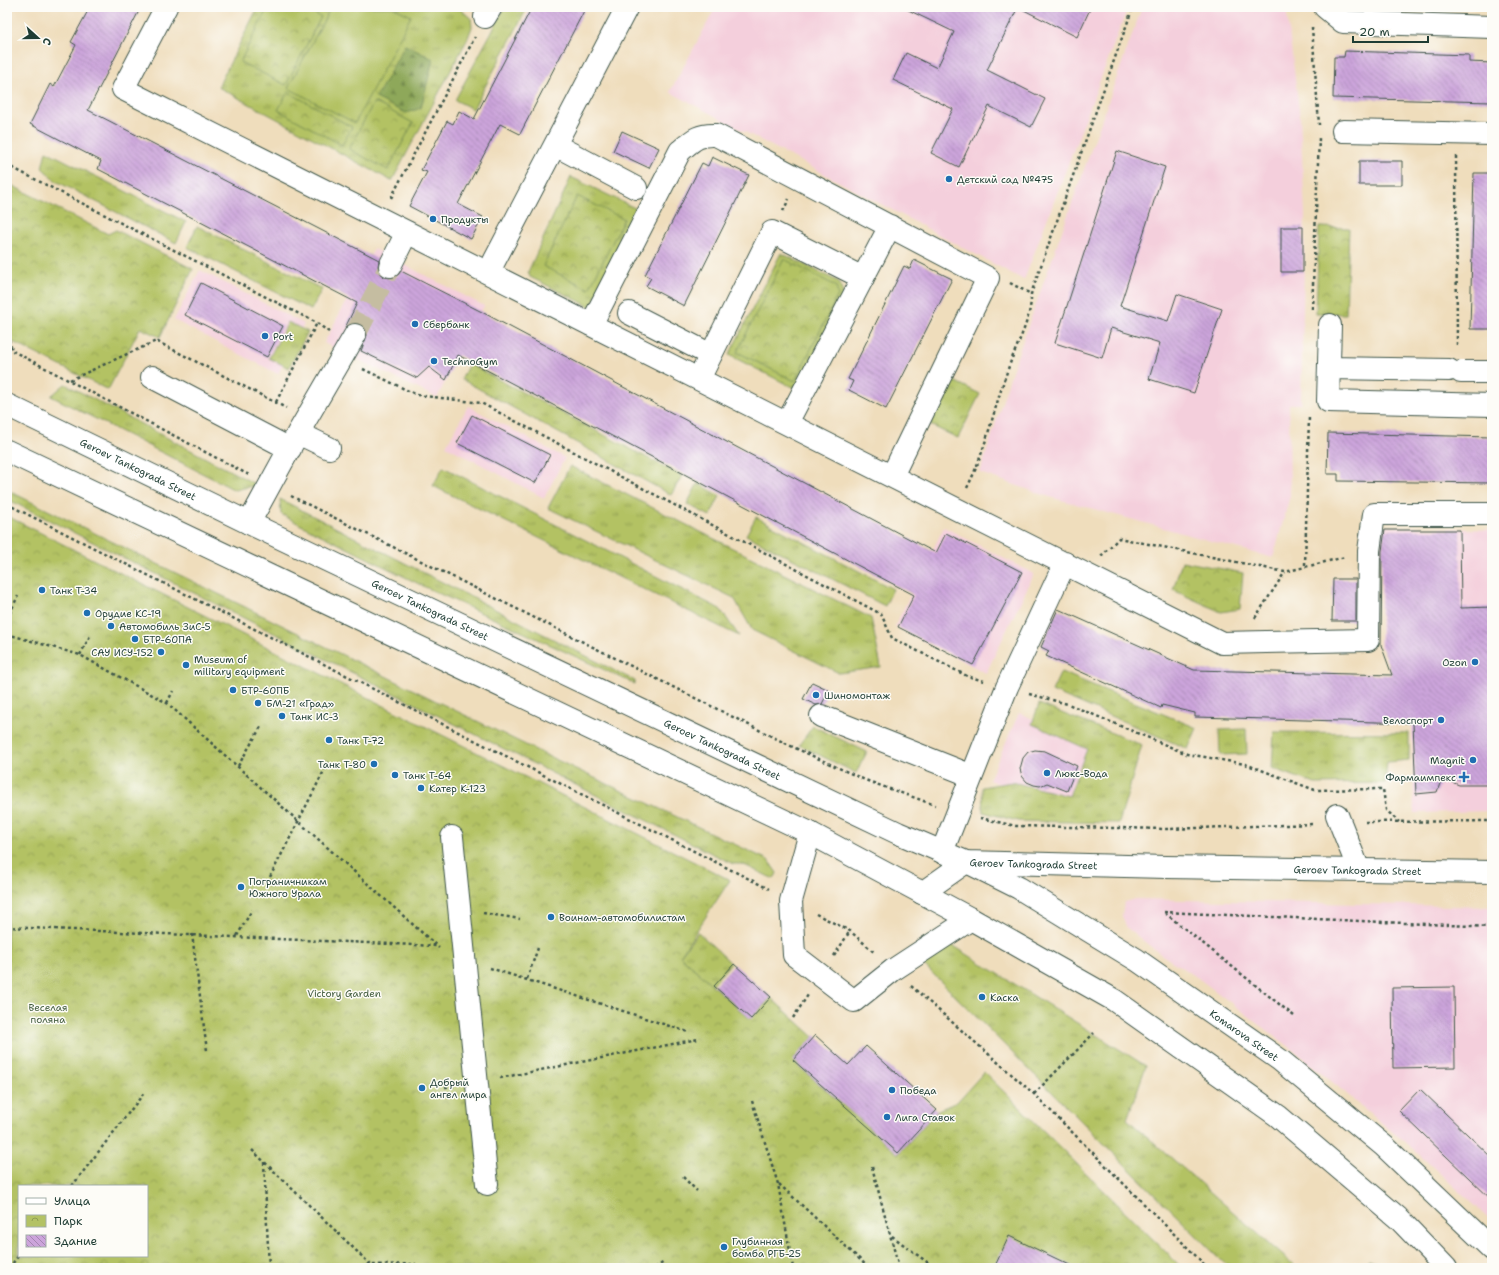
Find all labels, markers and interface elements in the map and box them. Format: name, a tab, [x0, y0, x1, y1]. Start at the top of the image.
north arrow	[18, 18, 58, 58]
scale bar	[1353, 18, 1428, 44]
text: 20 m	[1359, 24, 1390, 40]
text: С	[39, 36, 55, 47]
place label: Детский сад №475	[957, 173, 1053, 186]
marker: Детский сад №475	[944, 174, 954, 184]
place label: Продукты	[441, 213, 489, 226]
marker: Продукты	[428, 214, 438, 224]
place label: Сбербанк	[423, 318, 470, 331]
marker: Сбербанк	[410, 319, 420, 329]
place label: Port	[273, 330, 293, 343]
marker: Port	[260, 331, 270, 341]
place label: TechnoGym	[442, 355, 498, 368]
marker: TechnoGym	[429, 356, 439, 366]
street label: Geroev Tankograda Street	[78, 436, 198, 503]
street label: Geroev Tankograda Street	[369, 577, 490, 643]
place label: Танк Т-34	[50, 584, 97, 597]
marker: Танк Т-34	[37, 585, 47, 595]
place label: Орудие КС-19	[95, 607, 161, 620]
marker: Орудие КС-19	[82, 608, 92, 618]
place label: Автомобиль ЗиС-5	[119, 620, 211, 633]
marker: Автомобиль ЗиС-5	[106, 621, 116, 631]
place label: БТР-60ПА	[143, 633, 192, 646]
marker: БТР-60ПА	[130, 634, 140, 644]
place label: САУ ИСУ-152	[91, 646, 153, 659]
marker: САУ ИСУ-152	[156, 647, 166, 657]
place label: Museum of military equipment	[194, 653, 285, 678]
place label: Ozon	[1442, 656, 1467, 669]
marker: Ozon	[1470, 657, 1480, 667]
marker: Museum of military equipment	[181, 660, 191, 670]
place label: БТР-60ПБ	[241, 684, 289, 697]
marker: БТР-60ПБ	[228, 685, 238, 695]
place label: Шиномонтаж	[824, 689, 891, 702]
marker: Шиномонтаж	[811, 690, 821, 700]
place label: БМ-21 «Град»	[266, 697, 334, 710]
marker: БМ-21 «Град»	[253, 698, 263, 708]
place label: Танк ИС-3	[290, 710, 339, 723]
marker: Танк ИС-3	[277, 711, 287, 721]
place label: Велоспорт	[1383, 714, 1434, 727]
marker: Велоспорт	[1436, 715, 1446, 725]
street label: Geroev Tankograda Street	[662, 716, 783, 783]
place label: Танк Т-72	[337, 734, 384, 747]
marker: Танк Т-72	[324, 735, 334, 745]
place label: Magnit	[1430, 754, 1465, 767]
marker: Magnit	[1468, 755, 1478, 765]
place label: Танк Т-80	[318, 758, 366, 771]
marker: Танк Т-80	[369, 759, 379, 769]
place label: Люкс-Вода	[1055, 767, 1108, 780]
marker: Люкс-Вода	[1042, 768, 1052, 778]
place label: Танк Т-64	[403, 769, 451, 782]
marker: Танк Т-64	[390, 770, 400, 780]
place label: Фармаимпекс	[1386, 771, 1456, 784]
marker: Фармаимпекс	[1459, 772, 1469, 782]
place label: Катер К-123	[429, 782, 486, 795]
marker: Катер К-123	[416, 783, 426, 793]
street label: Geroev Tankograda Street	[969, 856, 1098, 872]
street label: Geroev Tankograda Street	[1293, 863, 1422, 878]
place label: Пограничникам Южного Урала	[249, 875, 327, 900]
marker: Пограничникам Южного Урала	[236, 882, 246, 892]
place label: Воинам-автомобилистам	[559, 911, 686, 924]
marker: Воинам-автомобилистам	[546, 912, 556, 922]
park label: Victory Garden	[307, 987, 381, 1000]
place label: Каска	[990, 991, 1019, 1004]
marker: Каска	[977, 992, 987, 1002]
park label: Веселая поляна	[28, 1001, 68, 1026]
street label: Komarova Street	[1207, 1007, 1281, 1064]
place label: Добрый ангел мира	[430, 1076, 488, 1101]
marker: Добрый ангел мира	[417, 1083, 427, 1093]
place label: Победа	[900, 1084, 937, 1097]
marker: Победа	[887, 1085, 897, 1095]
place label: Лига Ставок	[895, 1111, 955, 1124]
marker: Лига Ставок	[882, 1112, 892, 1122]
legend	[18, 1185, 148, 1257]
text: Улица	[54, 1193, 91, 1209]
text: Парк	[54, 1213, 83, 1229]
text: Здание	[54, 1233, 98, 1249]
place label: Глубинная бомба РГБ-25	[732, 1235, 801, 1260]
marker: Глубинная бомба РГБ-25	[719, 1242, 729, 1252]

